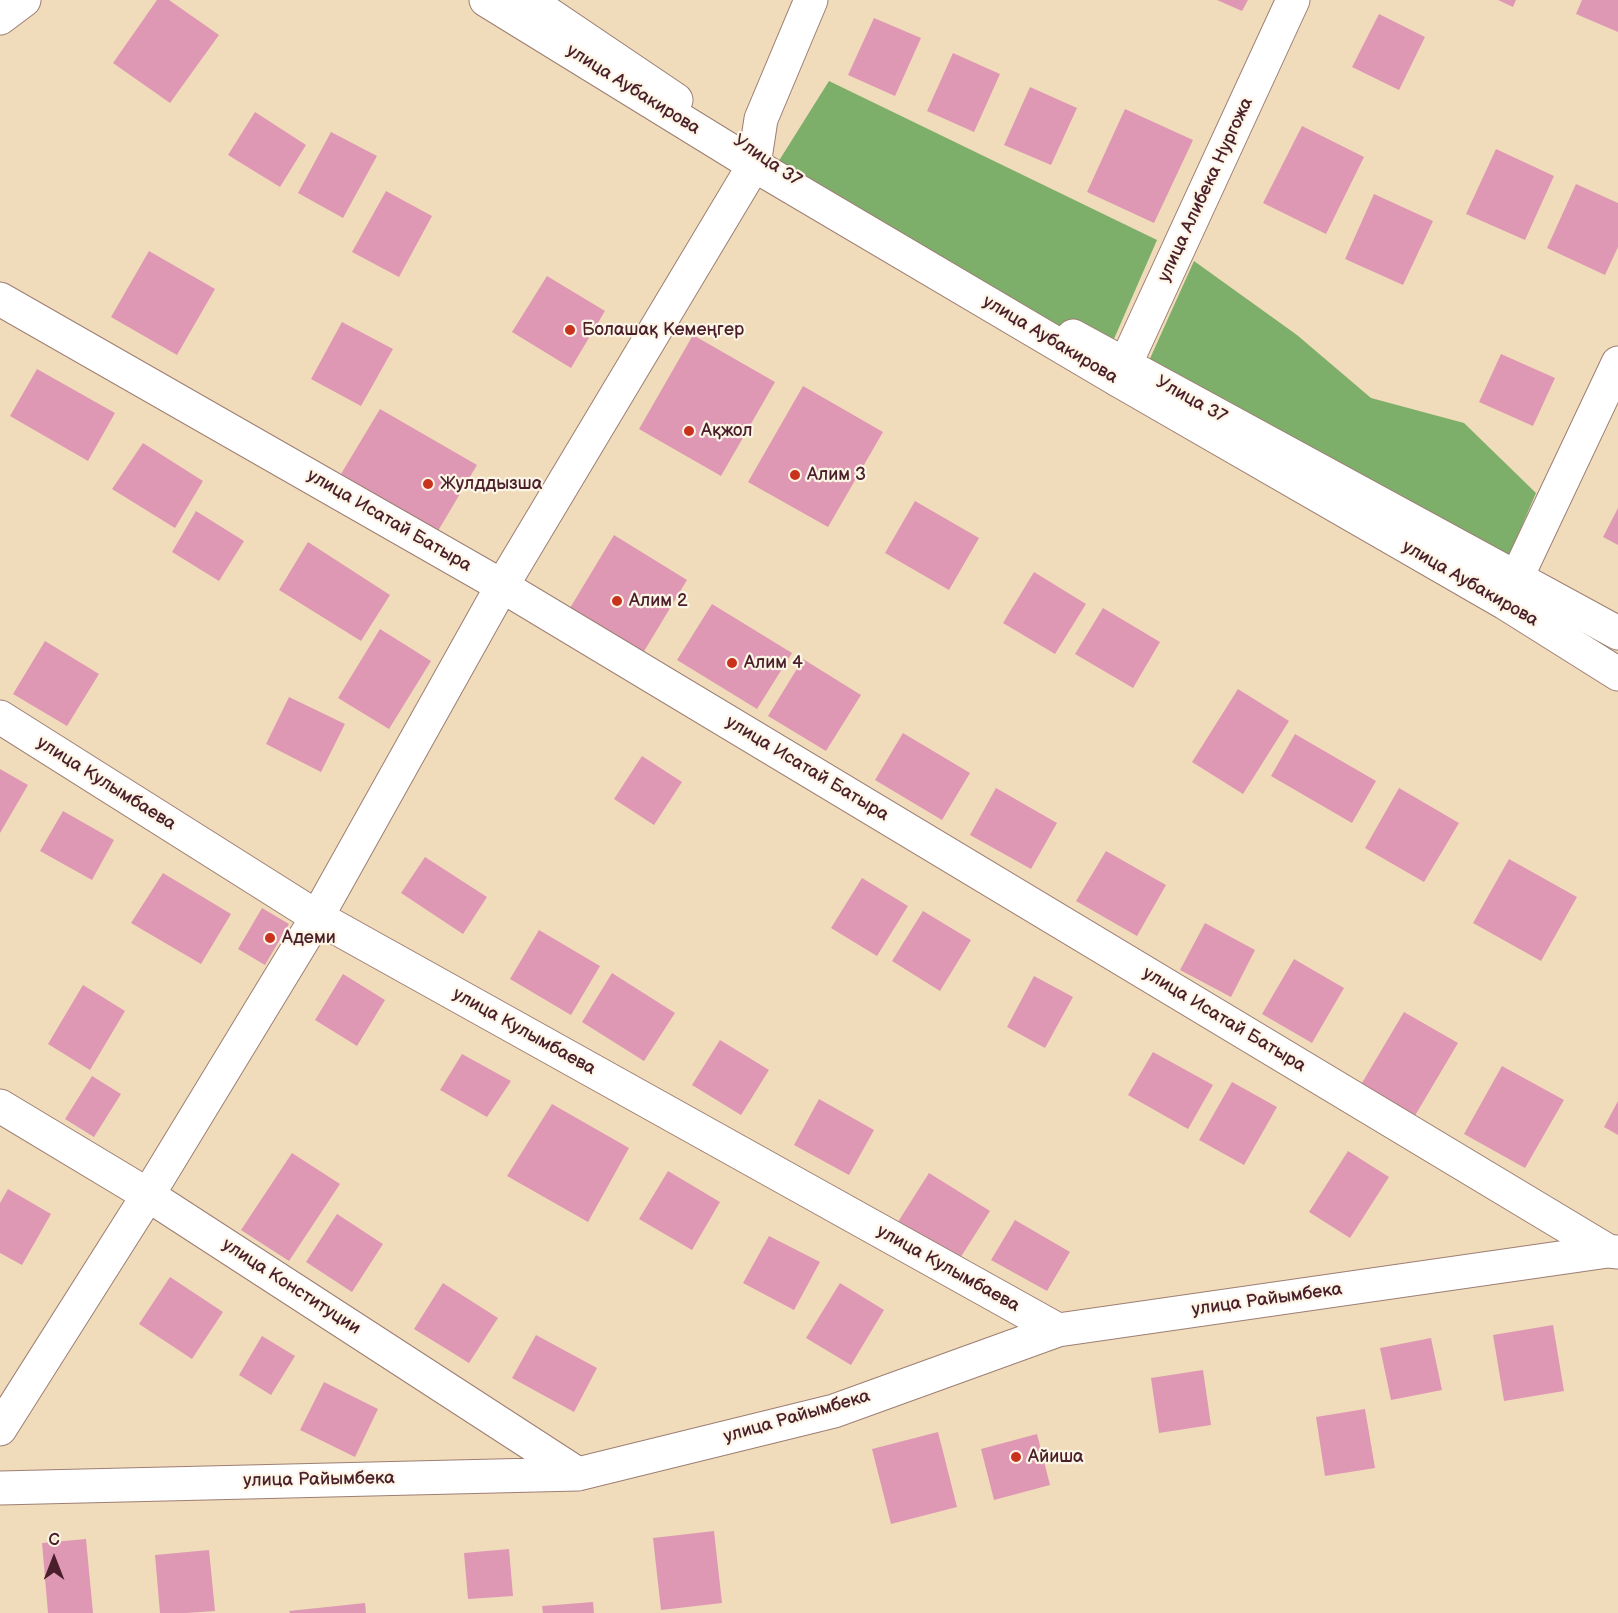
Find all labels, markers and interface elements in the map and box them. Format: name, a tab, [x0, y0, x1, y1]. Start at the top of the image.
street label: улица Аубакирова	[562, 40, 704, 140]
street label: улица Алибека Нургожа	[1154, 94, 1258, 286]
street label: Улица 37	[729, 130, 805, 192]
street label: улица Аубакирова	[979, 291, 1121, 389]
place label: Болашақ Кемеңгер	[582, 319, 744, 341]
marker: Болашақ Кемеңгер	[563, 323, 577, 337]
street label: Улица 37	[1152, 372, 1230, 428]
place label: Ақжол	[701, 420, 753, 442]
marker: Ақжол	[682, 424, 696, 438]
place label: Алим 3	[807, 464, 866, 486]
street label: улица Исатай Батыра	[303, 465, 475, 577]
marker: Алим 3	[788, 468, 802, 482]
place label: Жулддызша	[440, 473, 542, 495]
marker: Жулддызша	[421, 477, 435, 491]
street label: улица Аубакирова	[1398, 536, 1542, 632]
place label: Алим 2	[629, 590, 688, 612]
marker: Алим 2	[610, 594, 624, 608]
place label: Алим 4	[744, 652, 803, 674]
marker: Алим 4	[725, 656, 739, 670]
street label: улица Исатай Батыра	[722, 712, 892, 826]
street label: улица Кулымбаева	[32, 732, 180, 836]
place label: Адеми	[282, 927, 336, 949]
marker: Адеми	[263, 931, 277, 945]
street label: улица Исатай Батыра	[1139, 963, 1309, 1077]
street label: улица Кулымбаева	[449, 984, 599, 1080]
street label: улица Кулымбаева	[873, 1221, 1023, 1317]
street label: улица Конституции	[218, 1234, 364, 1340]
street label: улица Райымбека	[1190, 1279, 1344, 1321]
street label: улица Райымбека	[721, 1386, 873, 1448]
place label: Айиша	[1028, 1446, 1084, 1468]
marker: Айиша	[1009, 1450, 1023, 1464]
street label: улица Райымбека	[243, 1468, 395, 1492]
north arrow	[24, 1529, 84, 1589]
text: С	[48, 1531, 60, 1550]

